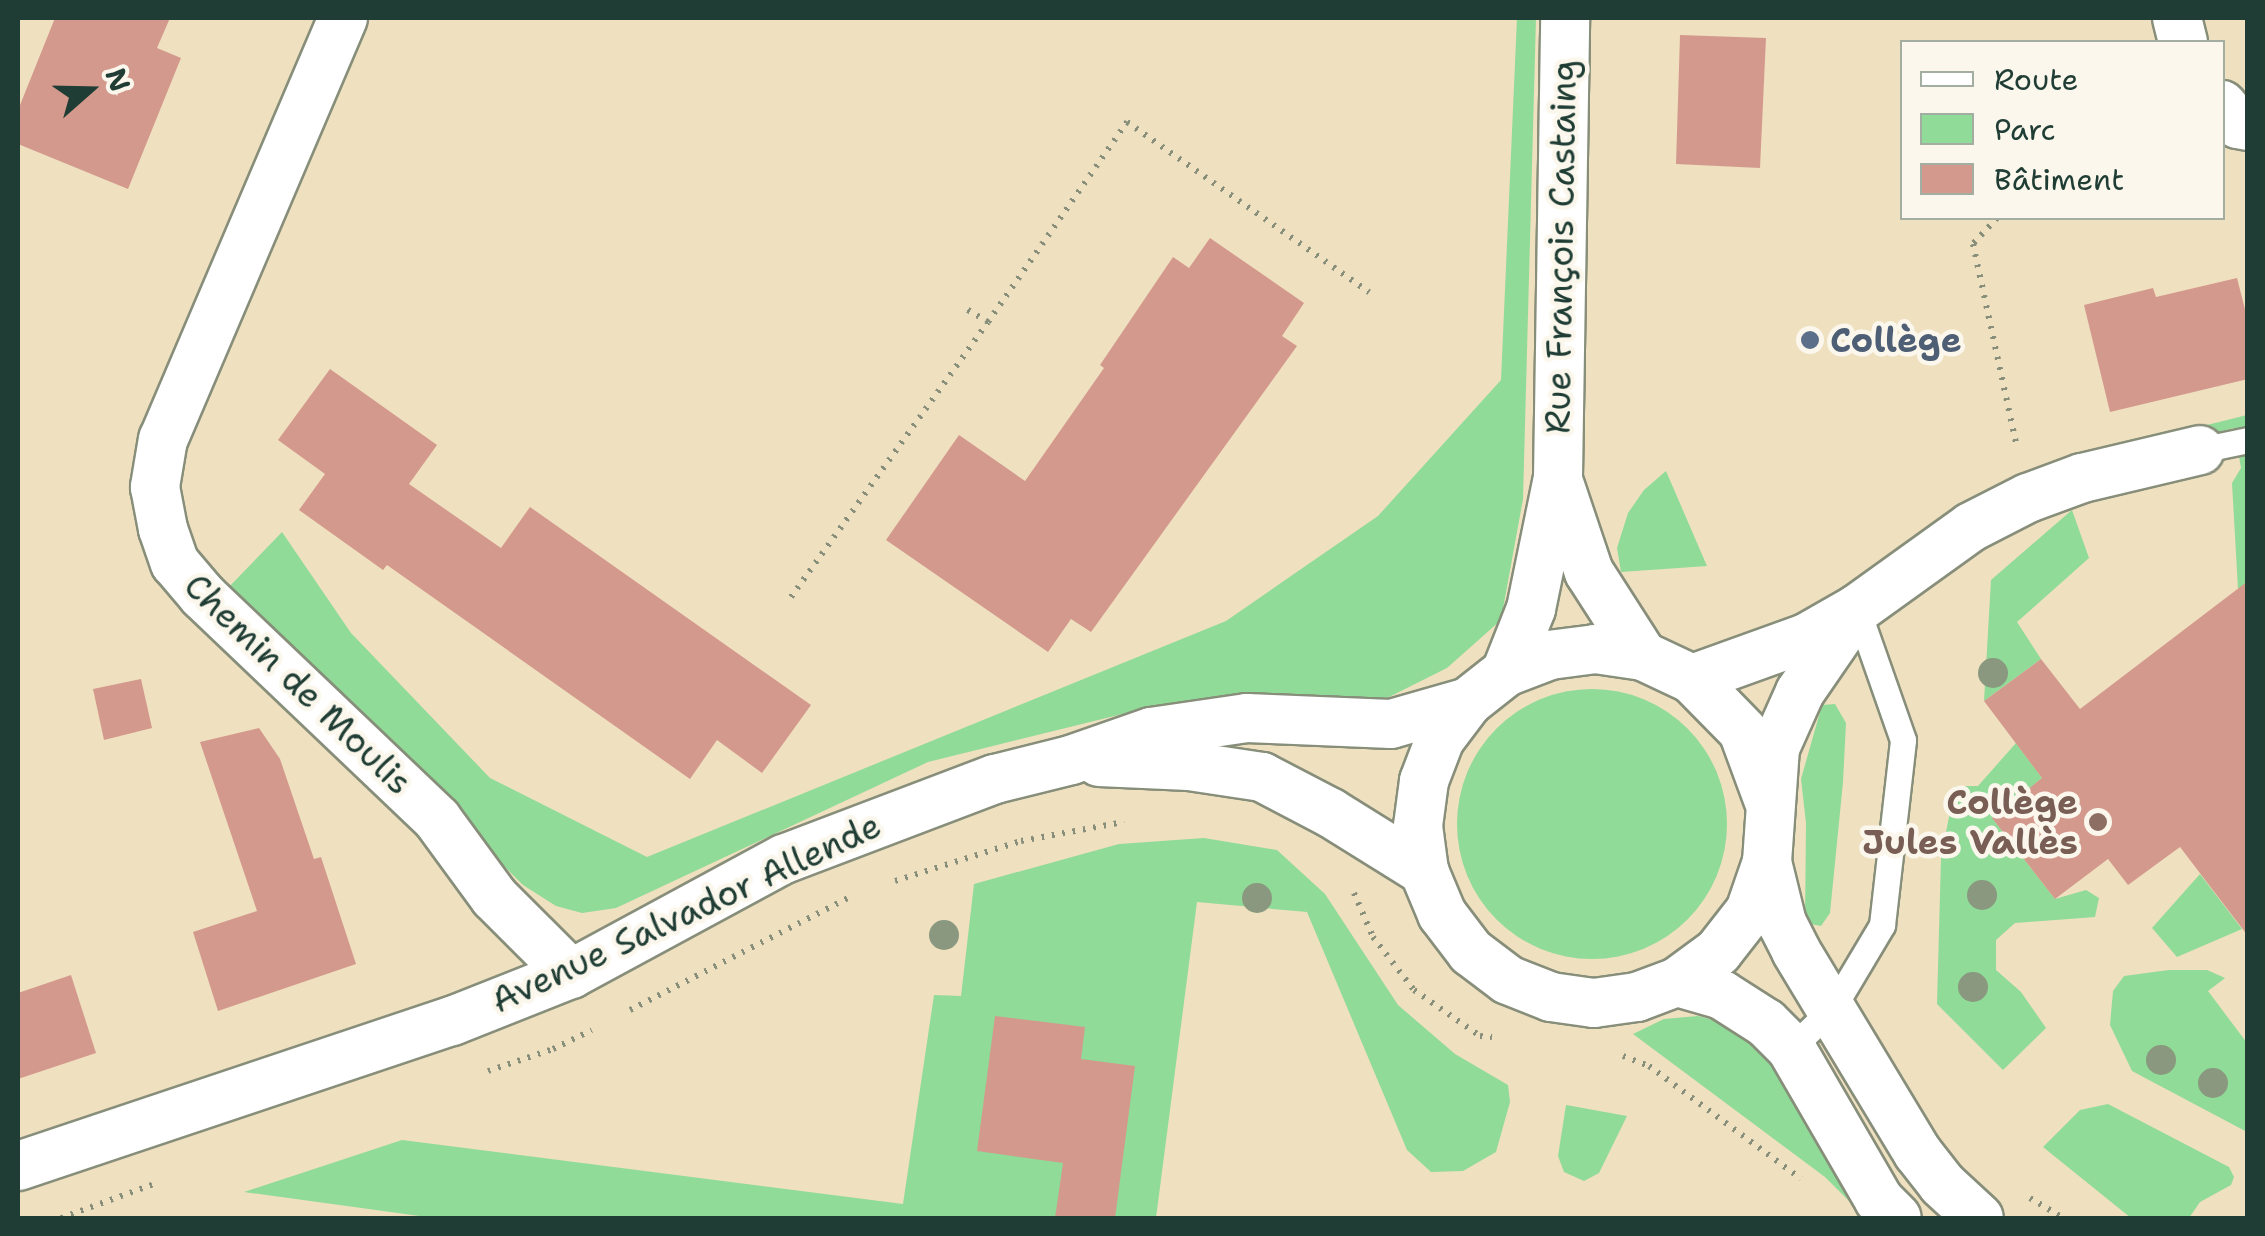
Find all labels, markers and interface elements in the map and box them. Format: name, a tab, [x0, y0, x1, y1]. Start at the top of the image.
north arrow	[40, 40, 140, 140]
legend	[1900, 40, 2225, 220]
text: Route	[1994, 59, 2078, 100]
street label: Rue François Castaing	[1537, 60, 1585, 434]
text: N	[97, 63, 140, 97]
text: Parc	[1994, 109, 2056, 150]
text: Bâtiment	[1994, 159, 2124, 200]
place label: Collège	[1830, 319, 1962, 361]
marker: Collège	[1799, 329, 1821, 351]
street label: Chemin de Moulis	[176, 565, 420, 803]
place label: Collège Jules Vallès	[1862, 781, 2078, 863]
street label: Avenue Salvador Allende	[485, 804, 887, 1022]
marker: Collège Jules Vallès	[2087, 811, 2109, 833]

